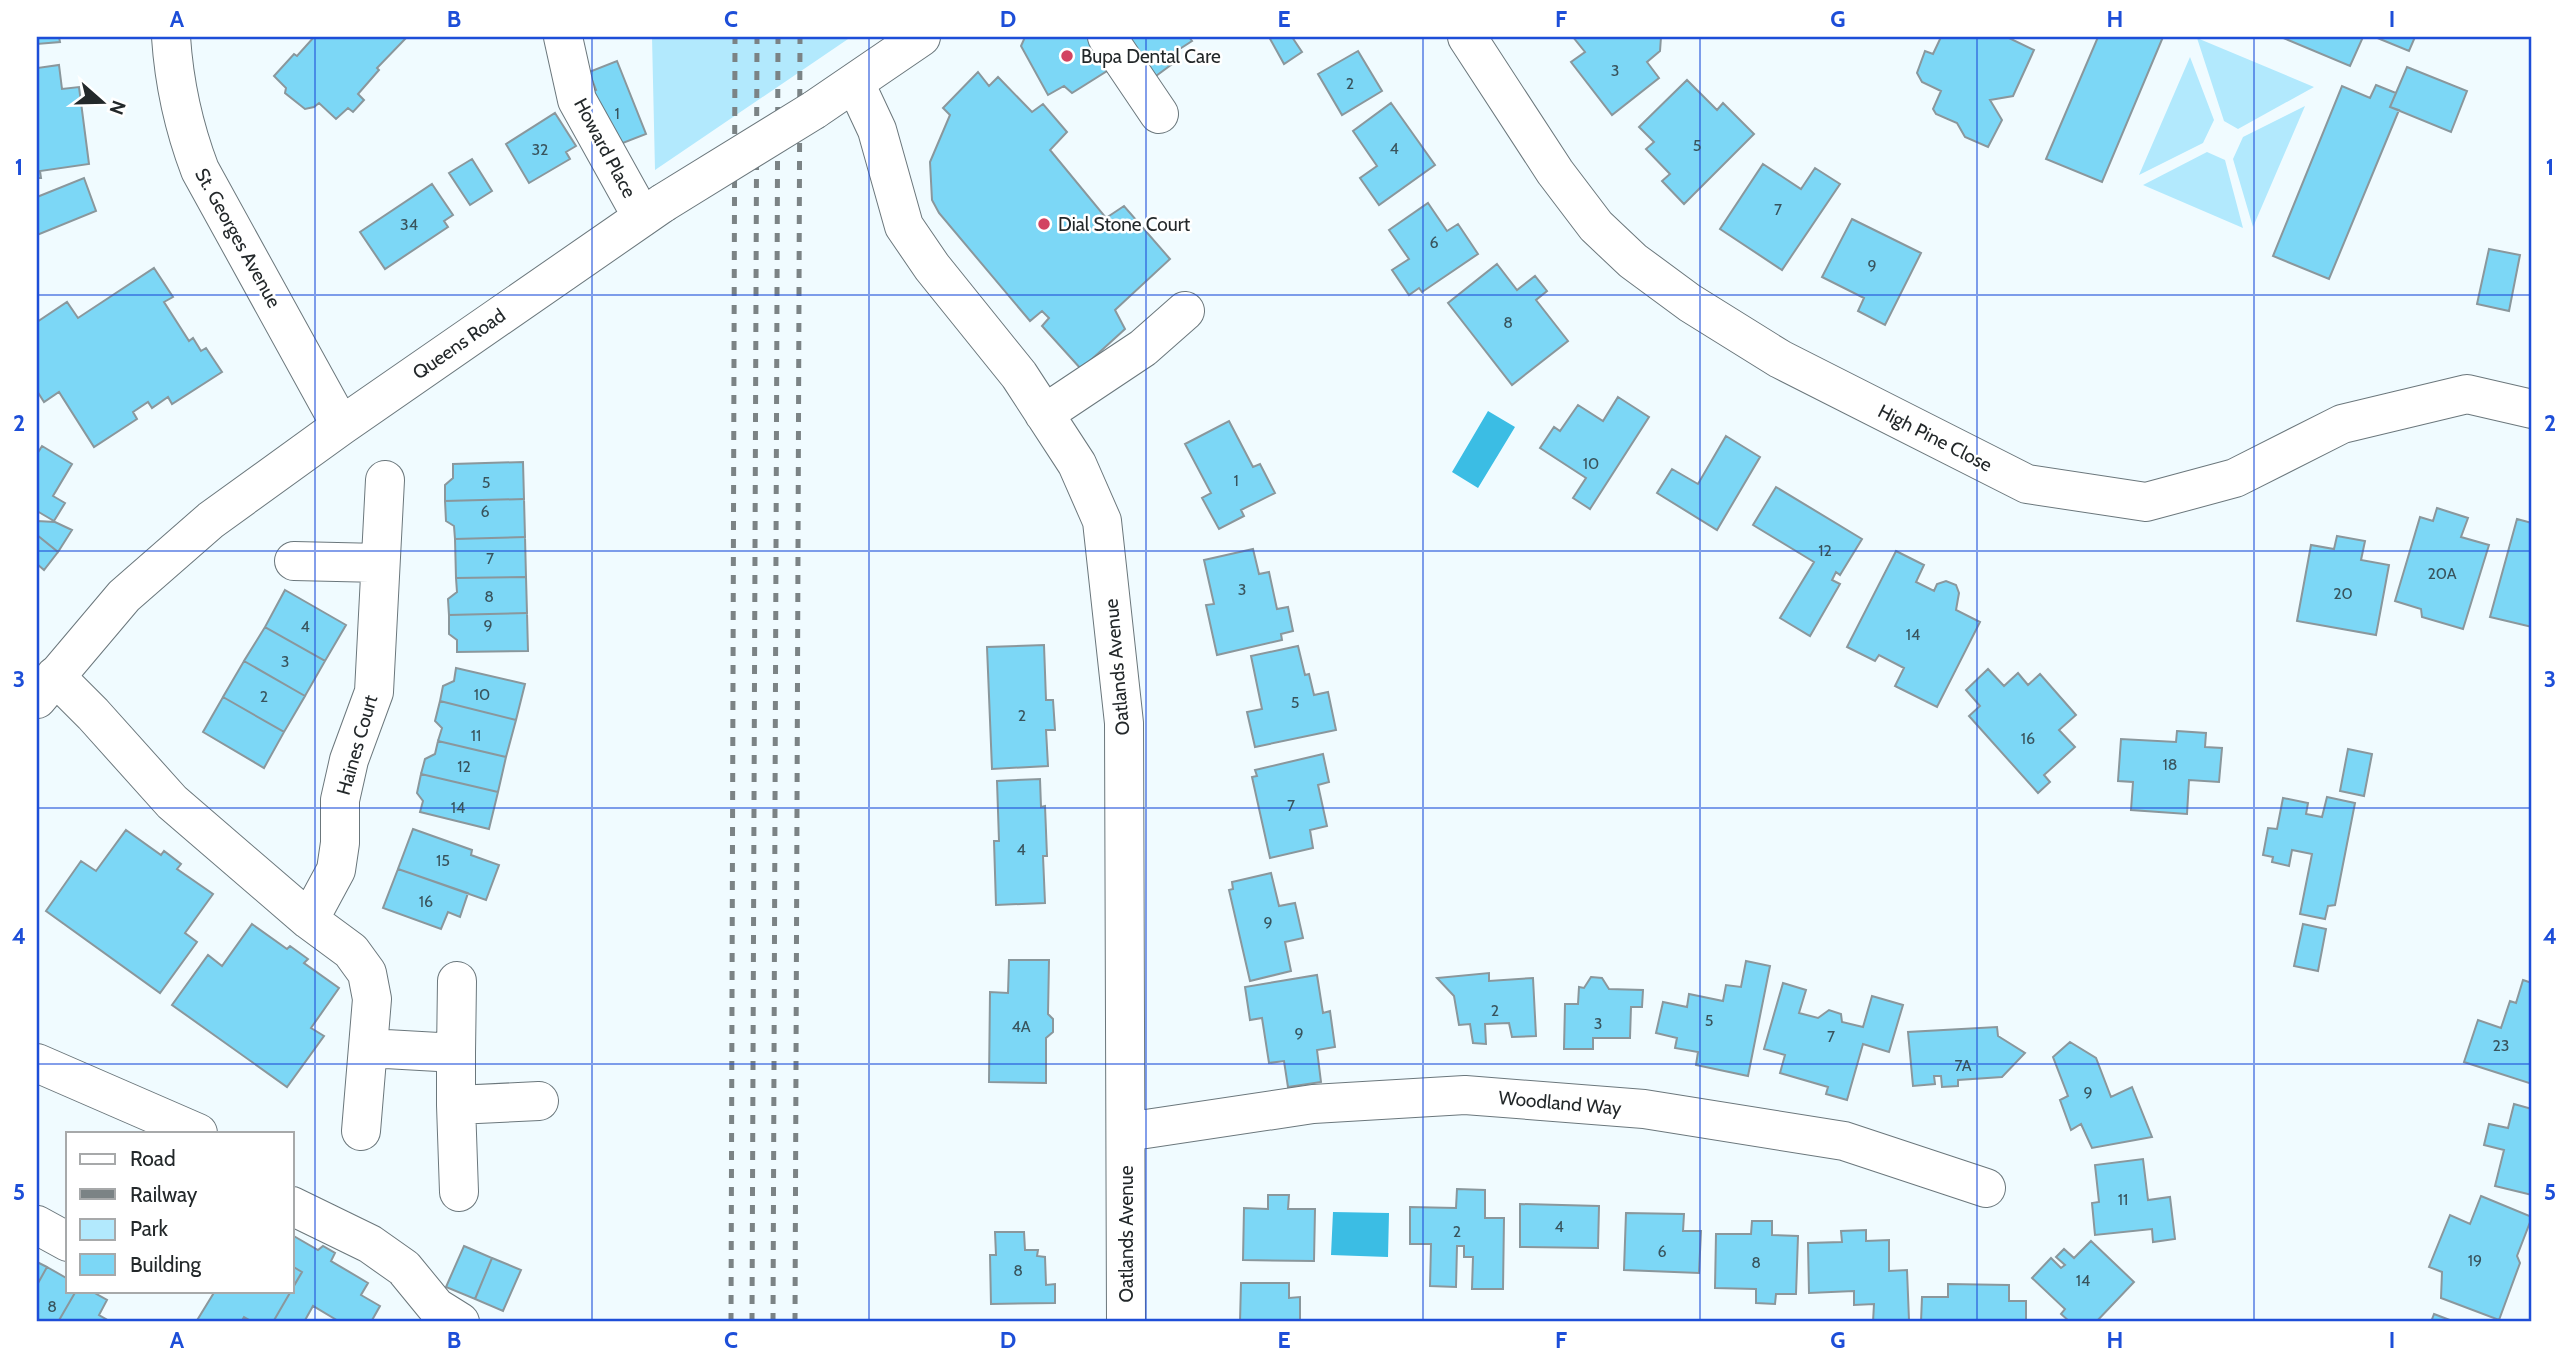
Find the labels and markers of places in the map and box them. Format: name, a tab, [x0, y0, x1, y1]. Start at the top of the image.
place label: Bupa Dental Care	[1081, 45, 1221, 68]
marker: Bupa Dental Care	[1059, 48, 1075, 64]
place label: Dial Stone Court	[1058, 213, 1191, 236]
marker: Dial Stone Court	[1036, 216, 1052, 232]

